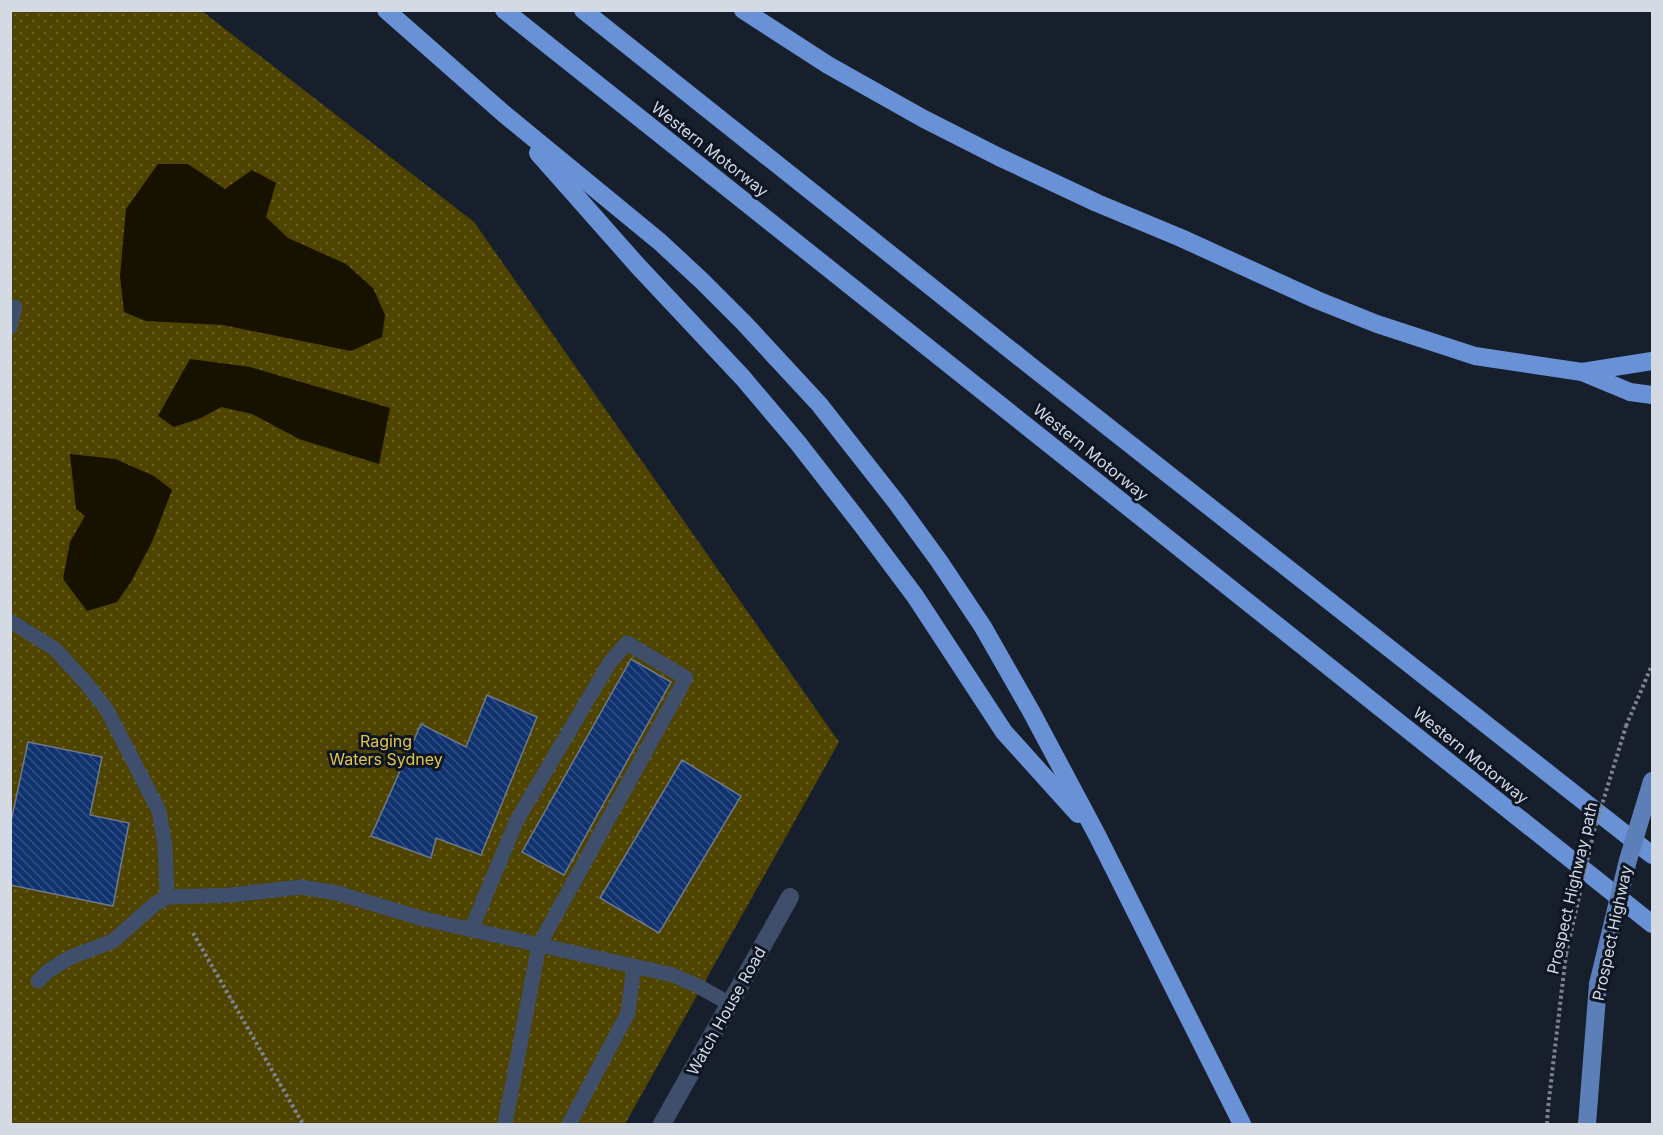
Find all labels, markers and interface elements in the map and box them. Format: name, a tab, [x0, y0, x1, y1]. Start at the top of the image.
street label: Western Motorway	[647, 97, 773, 201]
street label: Western Motorway	[1029, 399, 1153, 505]
street label: Western Motorway	[1409, 702, 1533, 808]
park label: Raging Waters Sydney	[329, 731, 443, 769]
street label: Prospect Highway path	[1542, 800, 1602, 976]
street label: Prospect Highway	[1588, 863, 1636, 1003]
street label: Watch House Road	[682, 943, 770, 1079]

